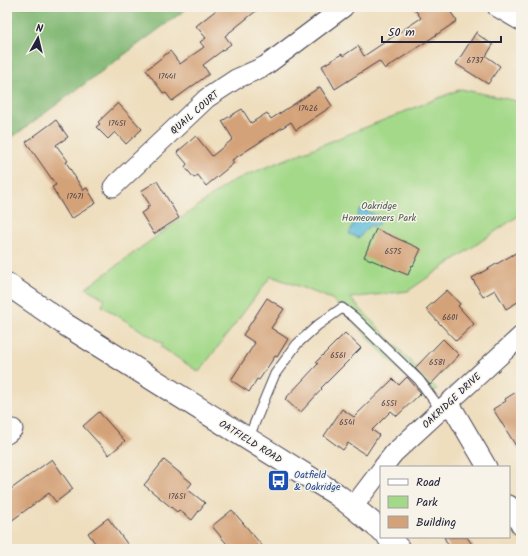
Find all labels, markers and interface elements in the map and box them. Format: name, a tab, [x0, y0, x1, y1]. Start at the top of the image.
north arrow	[18, 18, 58, 58]
scale bar	[382, 18, 501, 44]
text: N	[35, 20, 44, 38]
text: 50 m	[388, 23, 415, 42]
house number: 6737	[467, 54, 484, 67]
house number: 17441	[158, 70, 176, 83]
street label: QUAIL COURT	[167, 86, 224, 139]
house number: 17426	[298, 102, 318, 115]
house number: 17451	[108, 117, 126, 130]
house number: 17471	[67, 190, 84, 203]
park label: Oakridge Homeowners Park	[342, 198, 417, 226]
house number: 6575	[385, 245, 402, 258]
house number: 6601	[442, 311, 458, 324]
house number: 6561	[330, 349, 346, 362]
house number: 6581	[429, 356, 446, 369]
street label: OAKRIDGE DRIVE	[418, 368, 486, 433]
house number: 6551	[381, 397, 397, 410]
street label: OATFIELD ROAD	[216, 416, 286, 468]
house number: 6541	[339, 416, 355, 429]
legend	[380, 466, 510, 538]
bus stop icon: Oatfield & Oakridge	[266, 467, 292, 493]
place label: Oatfield & Oakridge	[294, 467, 341, 495]
text: Road	[416, 473, 441, 492]
house number: 17651	[168, 490, 186, 503]
text: Park	[416, 493, 438, 512]
text: Building	[416, 513, 456, 532]

